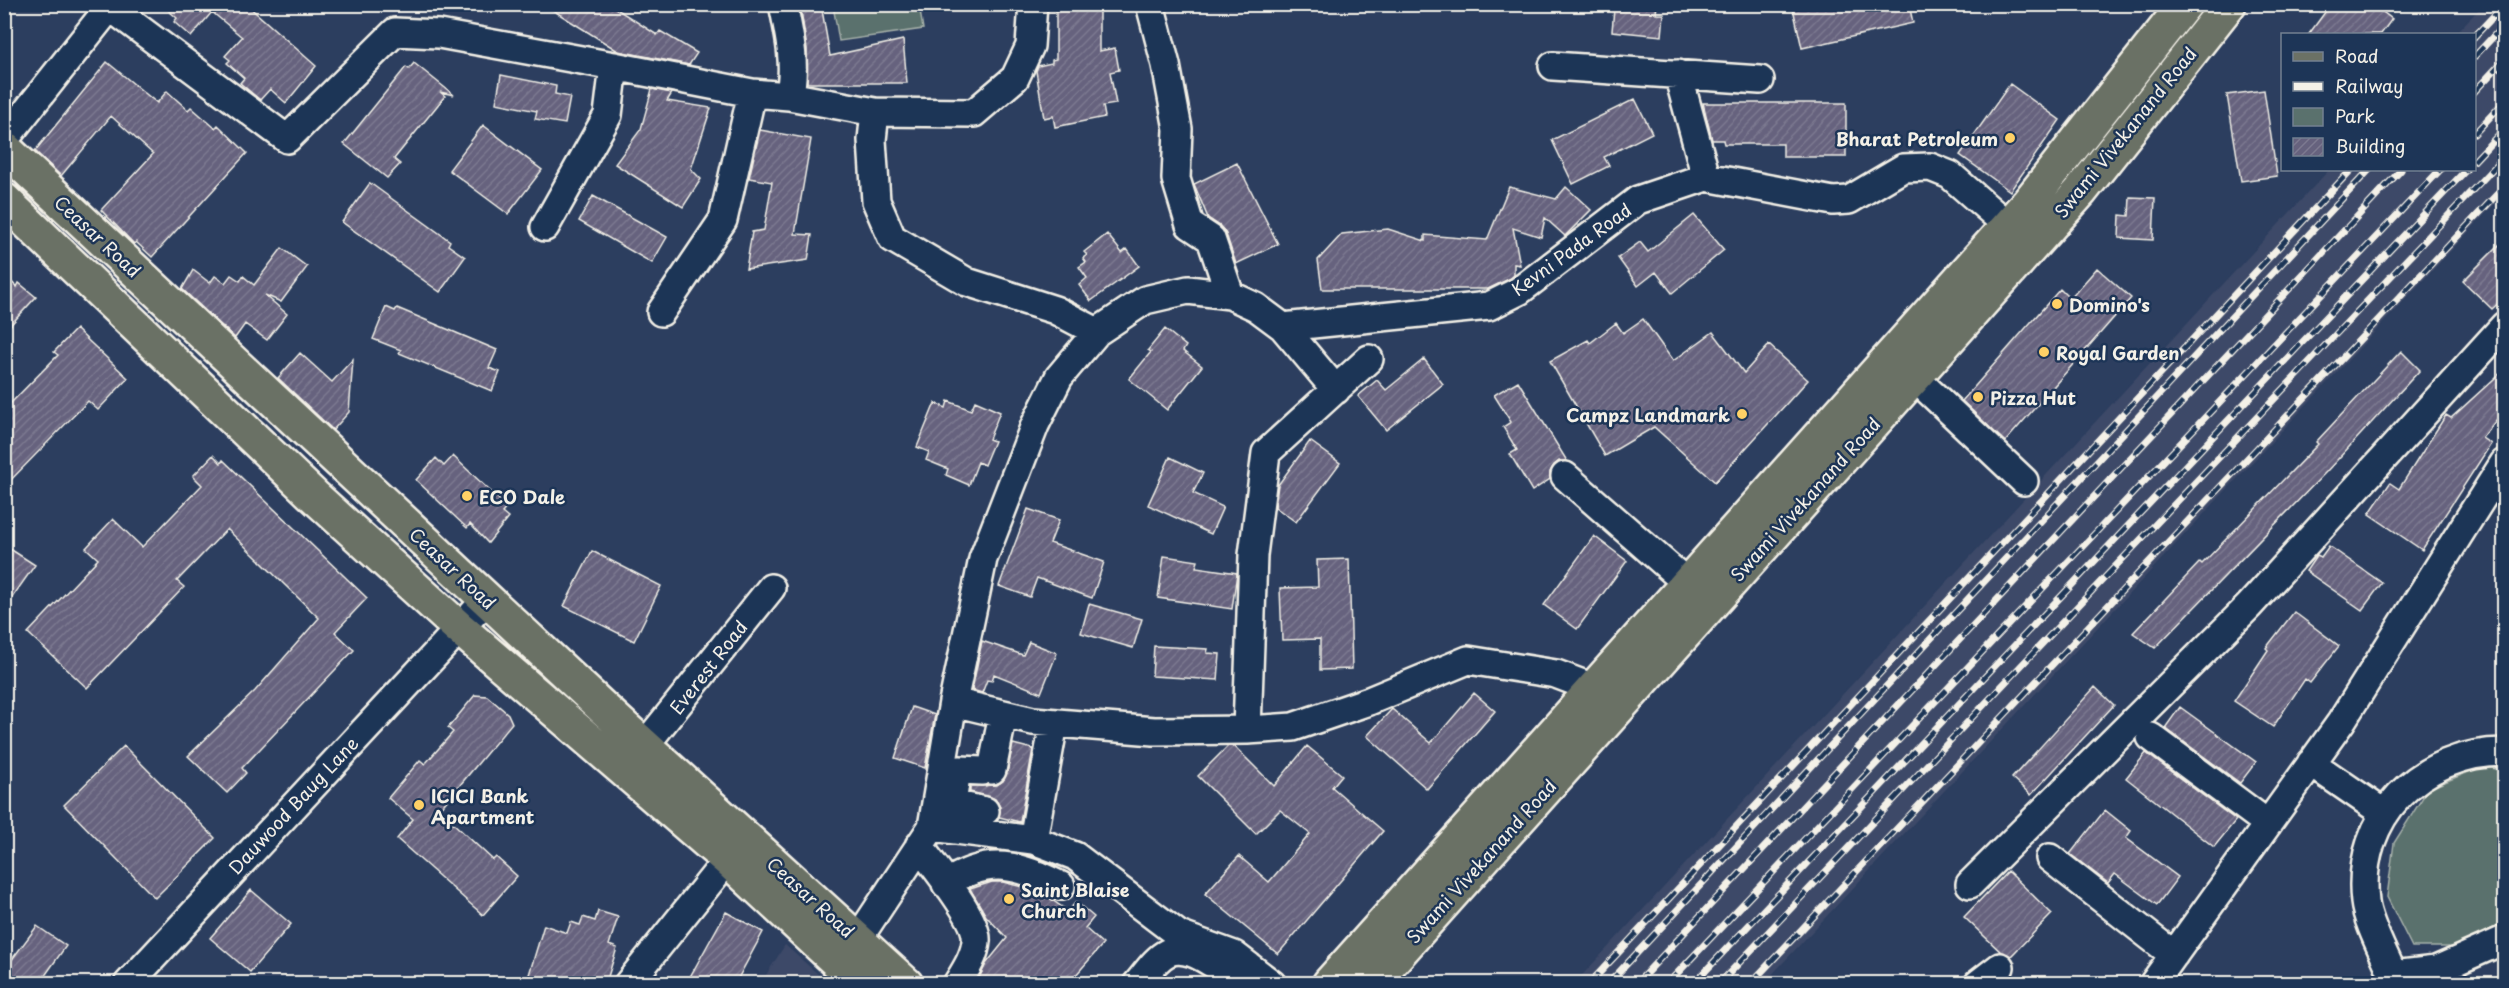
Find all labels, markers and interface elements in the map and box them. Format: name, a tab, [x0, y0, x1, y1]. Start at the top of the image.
legend	[2281, 33, 2476, 171]
street label: Swami Vivekanand Road	[2048, 41, 2202, 223]
text: Road	[2335, 42, 2379, 69]
text: Railway	[2335, 72, 2403, 99]
text: Park	[2335, 102, 2375, 129]
place label: Bharat Petroleum	[1836, 125, 1998, 152]
marker: Bharat Petroleum	[2003, 131, 2017, 145]
text: Building	[2335, 132, 2405, 159]
street label: Ceasar Road	[49, 189, 147, 283]
street label: Kevni Pada Road	[1505, 196, 1637, 302]
place label: Domino's	[2069, 291, 2150, 318]
marker: Domino's	[2050, 297, 2064, 311]
place label: Royal Garden	[2056, 339, 2179, 366]
marker: Royal Garden	[2037, 345, 2051, 359]
place label: Pizza Hut	[1990, 384, 2077, 411]
marker: Pizza Hut	[1971, 390, 1985, 404]
place label: Campz Landmark	[1566, 401, 1730, 428]
marker: Campz Landmark	[1735, 407, 1749, 421]
street label: Swami Vivekanand Road	[1724, 411, 1886, 587]
place label: ECO Dale	[479, 483, 565, 510]
marker: ECO Dale	[460, 489, 474, 503]
street label: Ceasar Road	[404, 521, 502, 615]
street label: Everest Road	[663, 614, 753, 720]
street label: Dauwood Baug Lane	[222, 730, 364, 880]
street label: Swami Vivekanand Road	[1400, 773, 1562, 949]
place label: ICICI Bank Apartment	[431, 782, 535, 830]
marker: ICICI Bank Apartment	[412, 798, 426, 812]
street label: Ceasar Road	[761, 850, 861, 944]
place label: Saint Blaise Church	[1021, 876, 1130, 924]
marker: Saint Blaise Church	[1002, 892, 1016, 906]

